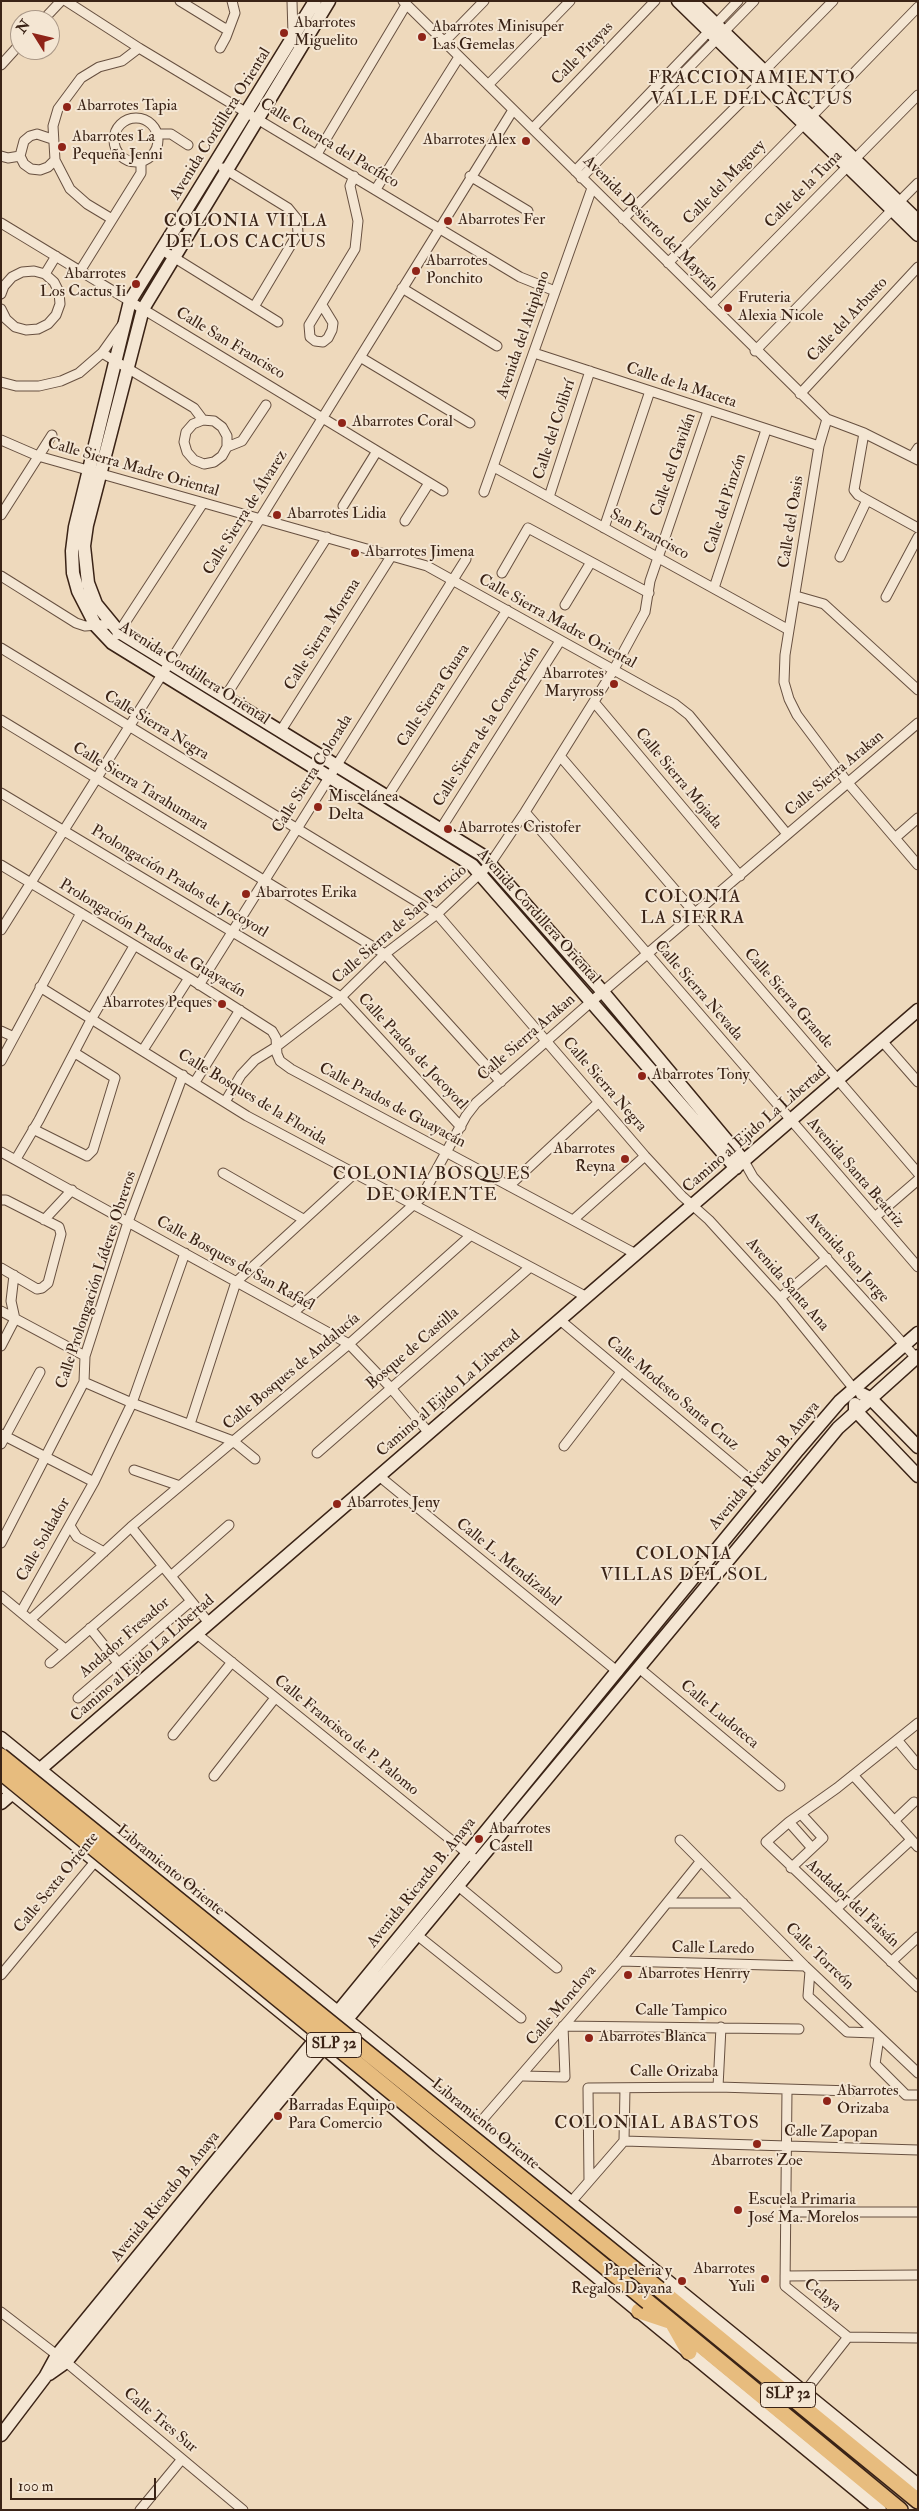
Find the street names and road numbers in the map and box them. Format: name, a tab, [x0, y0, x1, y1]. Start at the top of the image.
street label: Calle Pitayas	[548, 18, 618, 90]
street label: Avenida Cordillera Oriental	[166, 44, 276, 204]
street label: Calle Cuenca del Pacífico	[256, 95, 402, 193]
street label: Calle del Maguey	[680, 137, 770, 229]
street label: Calle de la Tuna	[761, 147, 847, 233]
street label: Avenida Desierto del Mayrán	[578, 152, 722, 296]
street label: Avenida del Altiplano	[493, 269, 555, 401]
street label: Calle del Arbusto	[804, 274, 892, 366]
street label: Calle San Francisco	[172, 304, 288, 384]
street label: Calle de la Maceta	[623, 359, 739, 413]
street label: Calle del Colibrí	[530, 378, 580, 482]
street label: Calle del Gavilán	[647, 411, 701, 519]
street label: Calle Sierra Madre Oriental	[45, 434, 221, 502]
street label: Calle Sierra de Álvarez	[200, 447, 292, 579]
street label: Calle del Pinzón	[701, 452, 751, 556]
street label: Calle del Oasis	[775, 474, 809, 570]
street label: San Francisco	[606, 505, 692, 565]
street label: Calle Sierra Madre Oriental	[475, 571, 639, 673]
street label: Calle Sierra Morena	[281, 576, 365, 694]
street label: Avenida Cordillera Oriental	[115, 618, 273, 730]
street label: Calle Sierra Guara	[394, 641, 474, 751]
street label: Calle Sierra de la Concepción	[430, 643, 544, 811]
street label: Calle Sierra Negra	[100, 687, 212, 765]
street label: Calle Sierra Colorada	[269, 711, 357, 837]
street label: Calle Sierra Mojada	[630, 725, 726, 833]
street label: Calle Sierra Arakan	[782, 727, 888, 821]
street label: Calle Sierra Tarahumara	[68, 739, 212, 835]
street label: Prolongación Prados de Jocoyotl	[87, 821, 271, 943]
street label: Avenida Cordillera Oriental	[472, 845, 604, 989]
street label: Calle Sierra de San Patricio	[329, 861, 471, 989]
street label: Prolongación Prados de Guayacán	[55, 876, 249, 1002]
street label: Calle Sierra Nevada	[649, 937, 747, 1045]
street label: Calle Sierra Grande	[739, 945, 837, 1053]
street label: Calle Prados de Jocoyotl	[353, 990, 471, 1114]
street label: Calle Sierra Arakan	[474, 990, 580, 1086]
street label: Calle Sierra Negra	[558, 1034, 650, 1136]
street label: Calle Bosques de la Florida	[174, 1046, 330, 1150]
street label: Calle Prados de Guayacán	[315, 1059, 469, 1153]
street label: Camino al Ejido La Libertad	[679, 1062, 831, 1198]
street label: Avenida Santa Beatriz	[802, 1114, 908, 1232]
street label: Calle Prolongación Líderes Obreros	[53, 1169, 141, 1391]
street label: Avenida San Jorge	[801, 1209, 893, 1307]
street label: Calle Bosques de San Rafaél	[153, 1212, 317, 1316]
street label: Avenida Santa Ana	[741, 1234, 833, 1336]
street label: Bosque de Castilla	[363, 1304, 463, 1394]
street label: Calle Bosques de Andalucía	[220, 1309, 364, 1435]
street label: Camino al Ejido La Libertad	[373, 1326, 525, 1462]
street label: Calle Modesto Santa Cruz	[602, 1333, 742, 1455]
street label: Avenida Ricardo B. Anaya	[706, 1398, 824, 1534]
street label: Calle Soldador	[13, 1495, 75, 1585]
street label: Calle L. Mendizabal	[452, 1515, 564, 1611]
street label: Camino al Ejido La Libertad	[67, 1591, 219, 1727]
street label: Andador Fresador	[76, 1594, 174, 1682]
street label: Calle Francisco de P. Palomo	[270, 1672, 422, 1800]
street label: Calle Ludoteca	[676, 1677, 762, 1753]
street label: Avenida Ricardo B. Anaya	[364, 1814, 480, 1952]
street label: Libramiento Oriente	[112, 1821, 228, 1921]
street label: Calle Sexta Oriente	[10, 1829, 104, 1937]
street label: Andador del Faisán	[801, 1856, 903, 1952]
street label: Calle Torreón	[781, 1919, 857, 1995]
street label: Calle Laredo	[671, 1939, 755, 1959]
street label: Calle Monclova	[523, 1962, 601, 2050]
street label: Calle Tampico	[635, 2002, 727, 2022]
road number: SLP 32	[306, 2032, 362, 2058]
street label: Calle Orizaba	[630, 2063, 718, 2083]
street label: Libramiento Oriente	[427, 2075, 543, 2175]
street label: Calle Zapopan	[784, 2123, 878, 2143]
street label: Avenida Ricardo B. Anaya	[108, 2128, 224, 2266]
street label: Celaya	[799, 2275, 845, 2317]
road number: SLP 32	[760, 2382, 816, 2408]
street label: Calle Tres Sur	[119, 2384, 201, 2458]

